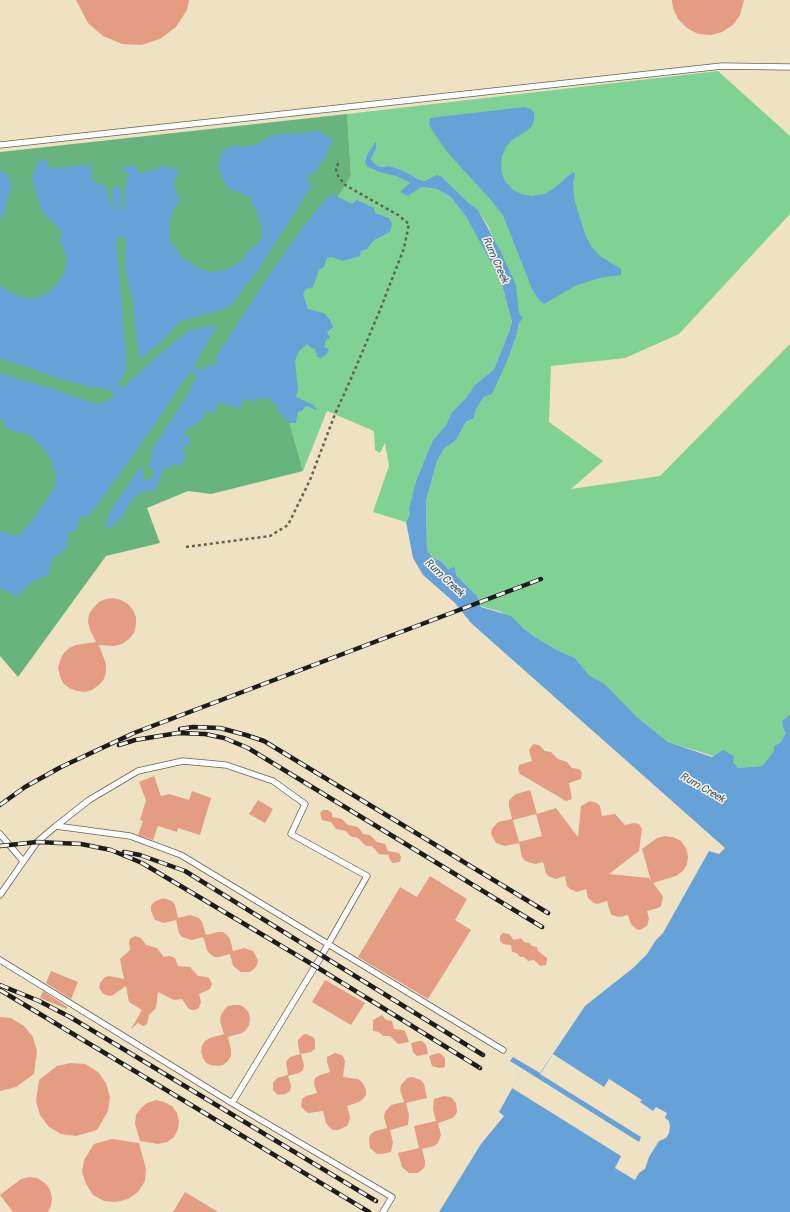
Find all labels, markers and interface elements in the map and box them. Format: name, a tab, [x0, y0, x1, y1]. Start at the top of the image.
water label: Rum Creek	[479, 235, 511, 285]
water label: Rum Creek	[421, 556, 467, 600]
water label: Rum Creek	[677, 770, 727, 806]

